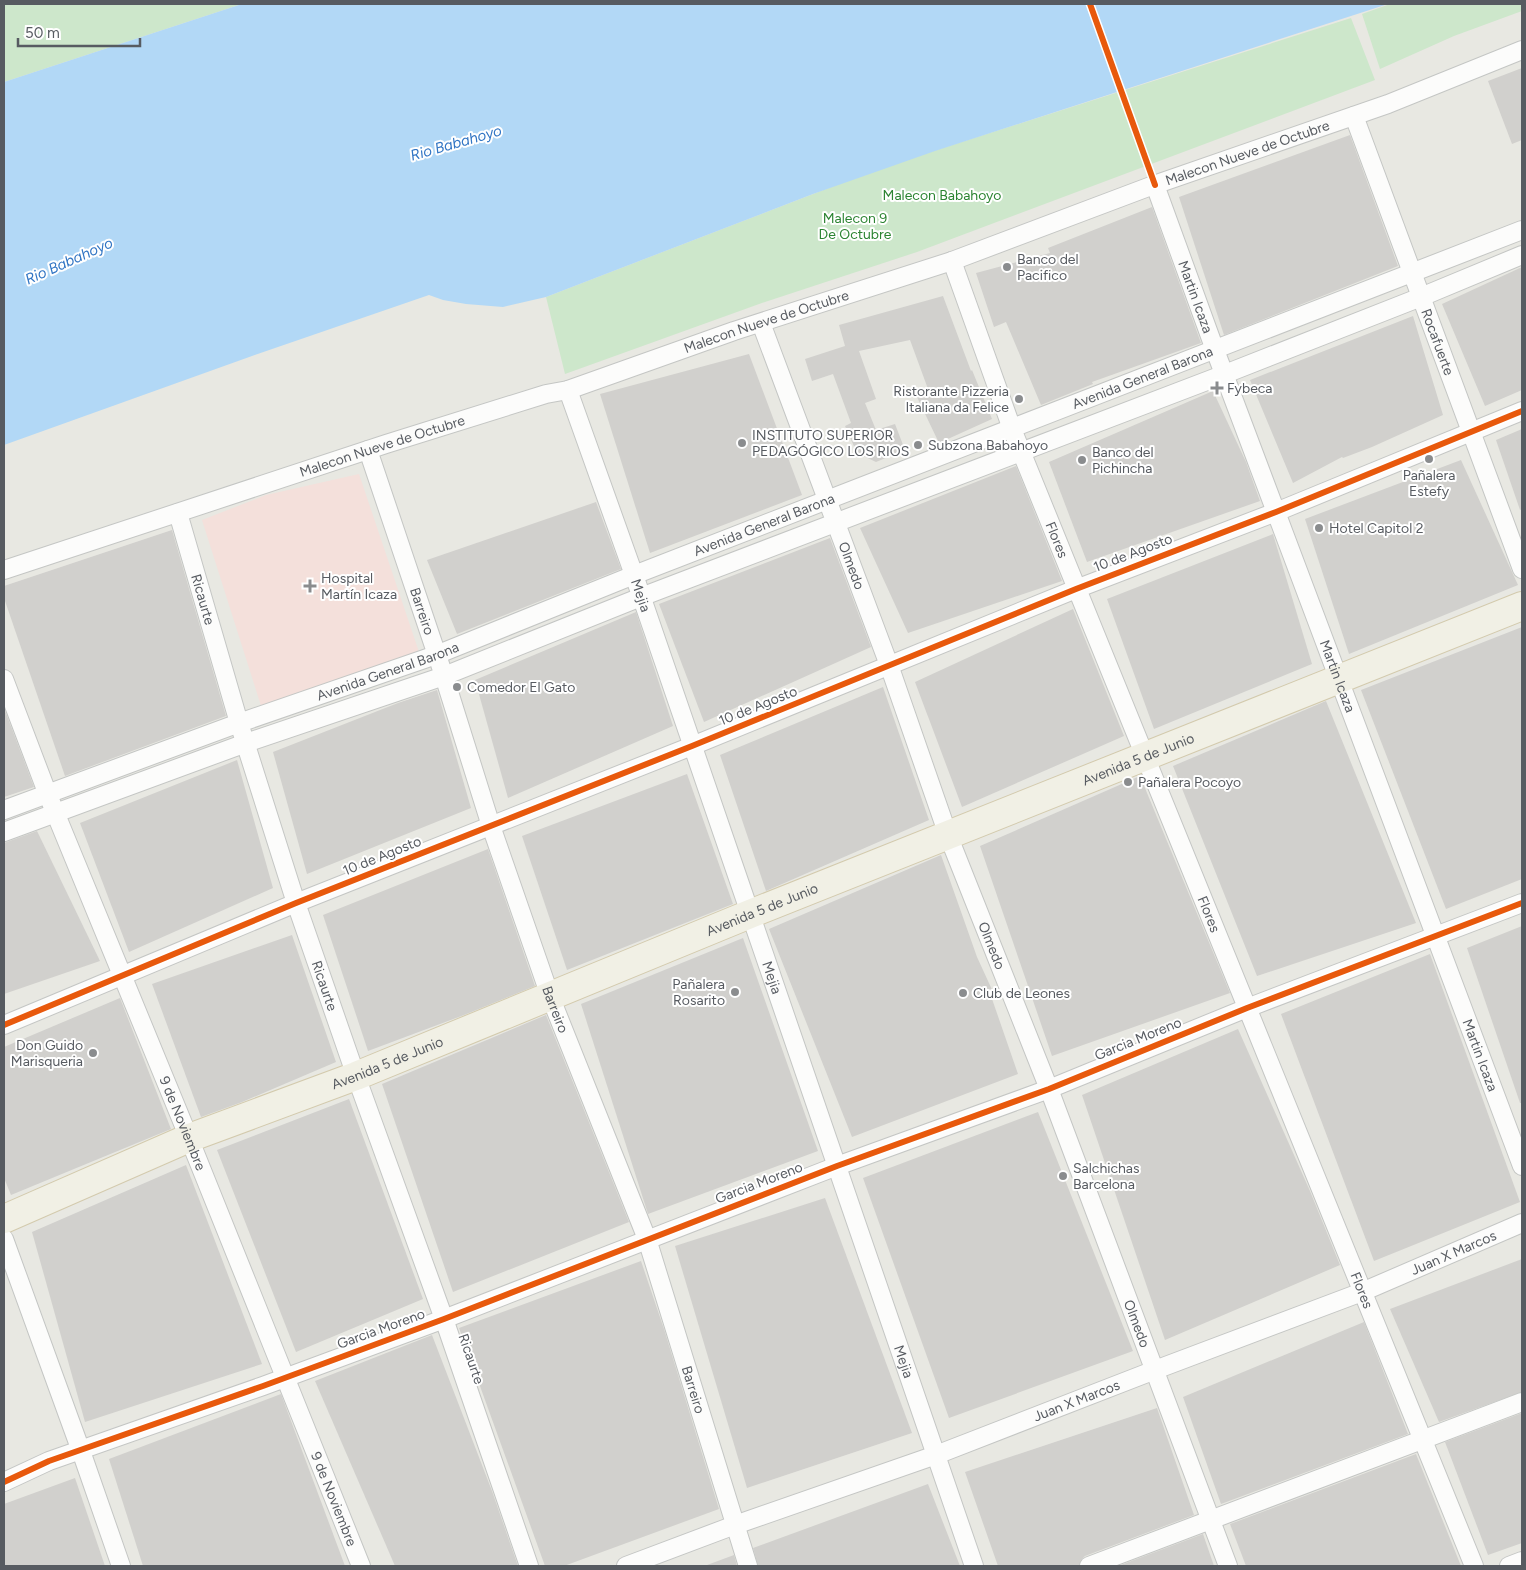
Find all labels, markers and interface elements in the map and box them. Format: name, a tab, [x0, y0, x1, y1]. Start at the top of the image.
scale bar	[18, 15, 140, 47]
text: 50 m	[25, 24, 60, 42]
street label: Malecon Nueve de Octubre	[1163, 116, 1332, 189]
water label: Rio Babahoyo	[408, 121, 504, 165]
park label: Malecon Babahoyo	[883, 187, 1001, 204]
park label: Malecon 9 De Octubre	[819, 210, 892, 243]
water label: Rio Babahoyo	[22, 234, 116, 288]
place label: Banco del Pacifico	[1017, 251, 1079, 284]
street label: Martin Icaza	[1175, 258, 1217, 335]
marker: Banco del Pacifico	[1001, 261, 1013, 273]
street label: Malecon Nueve de Octubre	[681, 286, 851, 357]
street label: Rocafuerte	[1418, 306, 1458, 378]
street label: Avenida General Barona	[1070, 342, 1215, 413]
place label: Fybeca	[1227, 380, 1273, 397]
marker: Fybeca	[1211, 382, 1223, 394]
place label: Ristorante Pizzeria Italiana da Felice	[893, 383, 1009, 416]
marker: Ristorante Pizzeria Italiana da Felice	[1013, 393, 1025, 405]
street label: Malecon Nueve de Octubre	[297, 411, 467, 480]
place label: INSTITUTO SUPERIOR PEDAGÓGICO LOS RIOS	[752, 427, 909, 460]
marker: INSTITUTO SUPERIOR PEDAGÓGICO LOS RIOS	[736, 437, 748, 449]
place label: Subzona Babahoyo	[928, 437, 1048, 454]
marker: Subzona Babahoyo	[912, 439, 924, 451]
place label: Banco del Pichincha	[1092, 444, 1154, 477]
marker: Pañalera Estefy	[1423, 453, 1435, 465]
marker: Banco del Pichincha	[1076, 454, 1088, 466]
place label: Pañalera Estefy	[1403, 467, 1455, 500]
street label: Avenida General Barona	[691, 489, 837, 560]
street label: Flores	[1042, 519, 1072, 560]
place label: Hotel Capitol 2	[1329, 520, 1424, 537]
marker: Hotel Capitol 2	[1313, 522, 1325, 534]
street label: 10 de Agosto	[1091, 530, 1175, 576]
street label: Olmedo	[835, 539, 868, 592]
place label: Hospital Martín Icaza	[321, 570, 397, 603]
street label: Ricaurte	[188, 572, 219, 627]
street label: Mejia	[627, 577, 655, 614]
marker: Hospital Martín Icaza	[303, 579, 317, 593]
street label: Barreiro	[406, 585, 438, 637]
street label: Avenida General Barona	[314, 638, 461, 704]
street label: Martin Icaza	[1316, 638, 1359, 715]
place label: Comedor El Gato	[467, 679, 575, 696]
marker: Comedor El Gato	[451, 681, 463, 693]
street label: 10 de Agosto	[716, 683, 800, 729]
street label: Avenida 5 de Junio	[1080, 729, 1197, 789]
place label: Pañalera Pocoyo	[1138, 774, 1241, 791]
marker: Pañalera Pocoyo	[1122, 776, 1134, 788]
street label: 10 de Agosto	[340, 833, 424, 879]
street label: Avenida 5 de Junio	[704, 879, 820, 940]
street label: Flores	[1194, 893, 1224, 935]
street label: Olmedo	[975, 919, 1009, 972]
street label: Ricaurte	[308, 958, 341, 1013]
street label: Mejia	[759, 959, 786, 996]
place label: Pañalera Rosarito	[672, 976, 725, 1009]
street label: Barreiro	[539, 984, 572, 1035]
place label: Club de Leones	[973, 985, 1070, 1002]
marker: Pañalera Rosarito	[729, 986, 741, 998]
marker: Club de Leones	[957, 987, 969, 999]
street label: Garcia Moreno	[1092, 1014, 1184, 1064]
street label: Martin Icaza	[1459, 1017, 1502, 1094]
street label: Avenida 5 de Junio	[329, 1033, 446, 1093]
place label: Don Guido Marisqueria	[11, 1037, 83, 1070]
marker: Don Guido Marisqueria	[87, 1047, 99, 1059]
street label: 9 de Noviembre	[156, 1074, 210, 1173]
street label: Garcia Moreno	[713, 1159, 805, 1207]
place label: Salchichas Barcelona	[1073, 1160, 1140, 1193]
marker: Salchichas Barcelona	[1057, 1170, 1069, 1182]
street label: Juan X Marcos	[1408, 1227, 1499, 1278]
street label: Flores	[1347, 1270, 1377, 1311]
street label: Olmedo	[1120, 1297, 1154, 1350]
street label: Garcia Moreno	[335, 1305, 427, 1353]
street label: Ricaurte	[454, 1332, 488, 1387]
street label: Mejia	[890, 1343, 917, 1380]
street label: Barreiro	[678, 1364, 709, 1416]
street label: Juan X Marcos	[1031, 1376, 1122, 1425]
street label: 9 de Noviembre	[308, 1449, 361, 1549]

